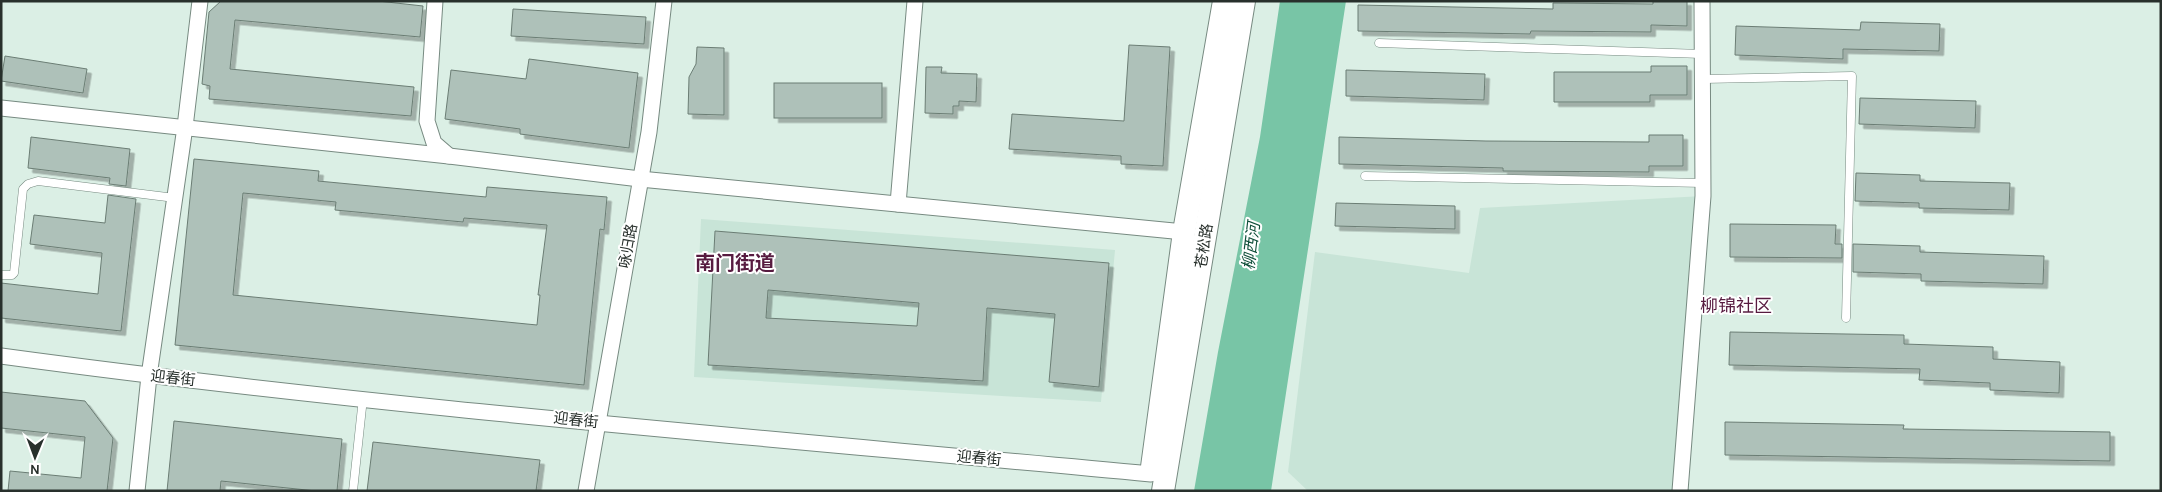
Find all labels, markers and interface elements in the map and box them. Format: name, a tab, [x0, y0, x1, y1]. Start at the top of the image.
water label: 柳西河	[1239, 218, 1264, 271]
street label: 咏归路	[615, 222, 641, 270]
street label: 苍松路	[1192, 222, 1216, 270]
district label: 南门街道	[695, 252, 775, 275]
district label: 柳锦社区	[1700, 295, 1772, 317]
street label: 迎春街	[150, 367, 196, 389]
street label: 迎春街	[553, 409, 599, 431]
north arrow	[10, 432, 60, 482]
street label: 迎春街	[956, 447, 1002, 469]
text: N	[30, 461, 40, 478]

